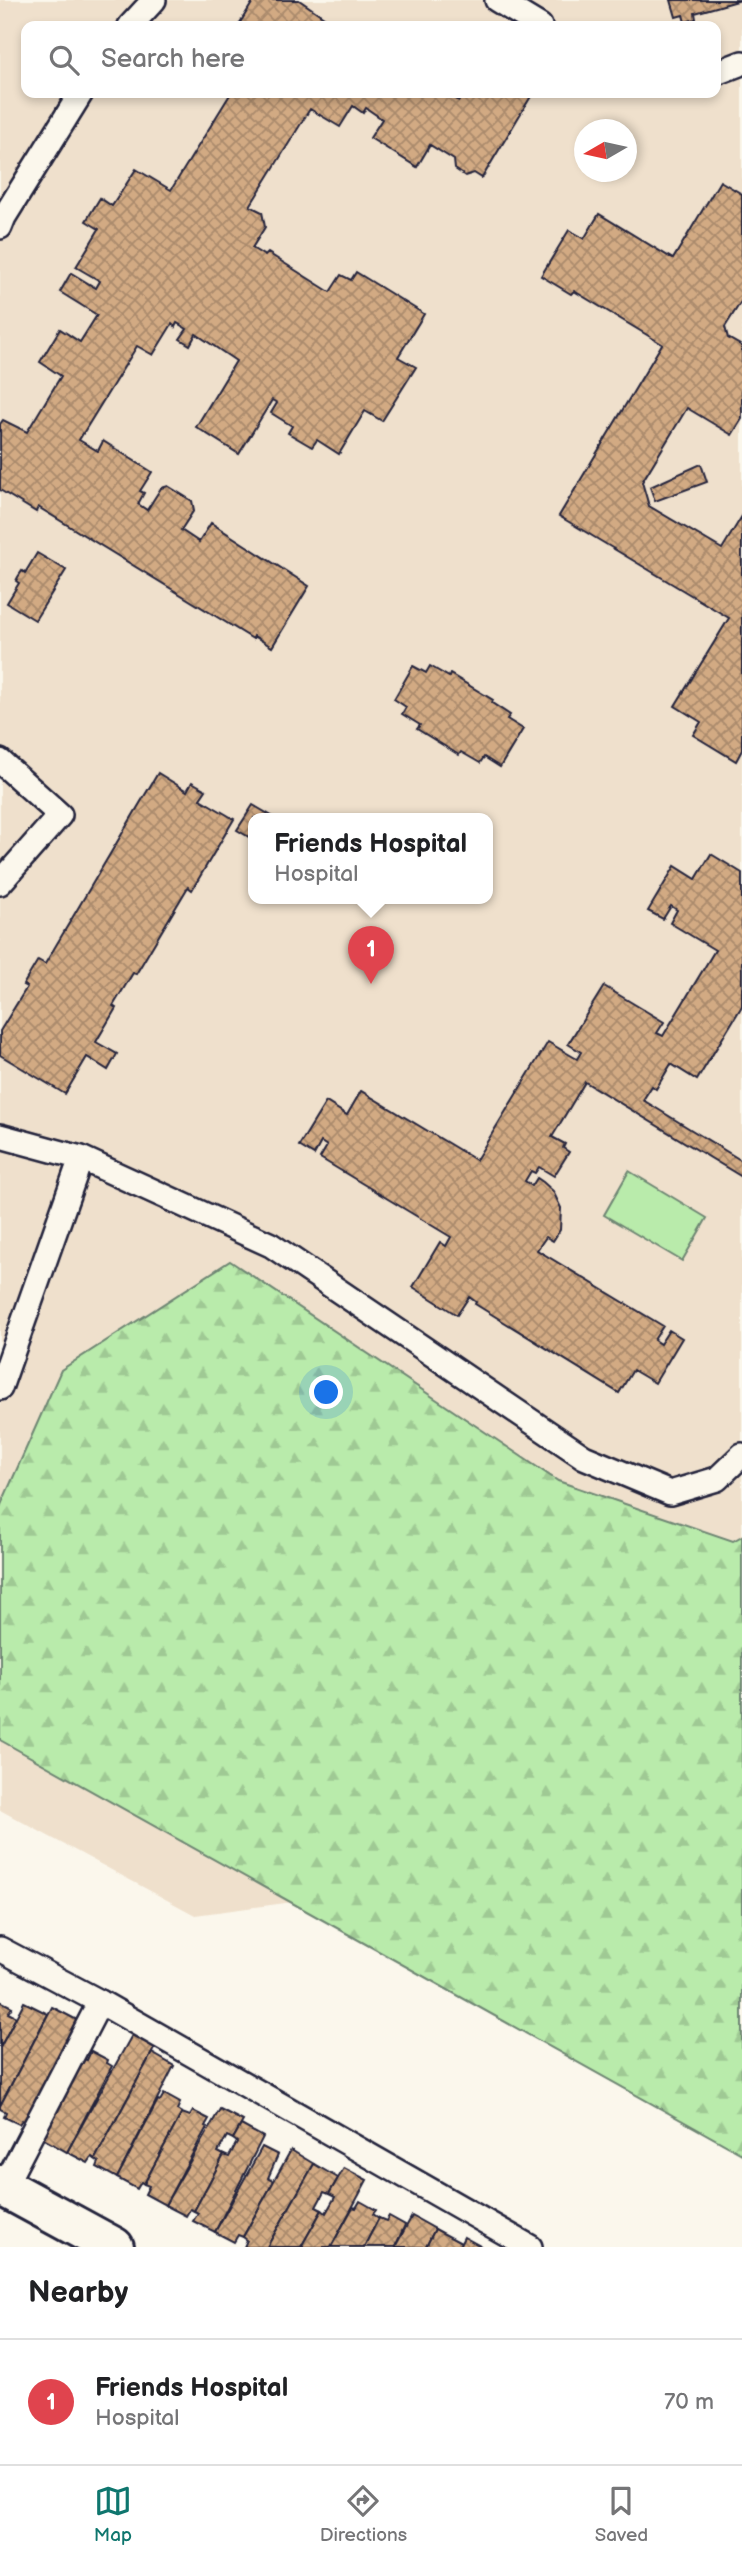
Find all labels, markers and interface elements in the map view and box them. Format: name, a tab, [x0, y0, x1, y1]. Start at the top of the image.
search box	[21, 21, 721, 98]
icon: search	[45, 41, 83, 79]
text: Search here	[101, 44, 245, 75]
north arrow	[574, 119, 637, 182]
popup	[248, 813, 493, 904]
text: Friends Hospital	[274, 829, 467, 860]
text: Hospital	[274, 860, 358, 888]
pin: 1	[348, 926, 394, 984]
your location	[309, 1375, 343, 1409]
text: Nearby	[28, 2275, 128, 2311]
text: Friends Hospital	[95, 2373, 288, 2404]
text: 1	[46, 2388, 56, 2416]
text: 70 m	[664, 2388, 714, 2416]
text: Hospital	[95, 2404, 180, 2432]
tab: Map	[94, 2482, 132, 2547]
tab: Directions	[320, 2482, 407, 2547]
tab: Saved	[595, 2482, 648, 2547]

